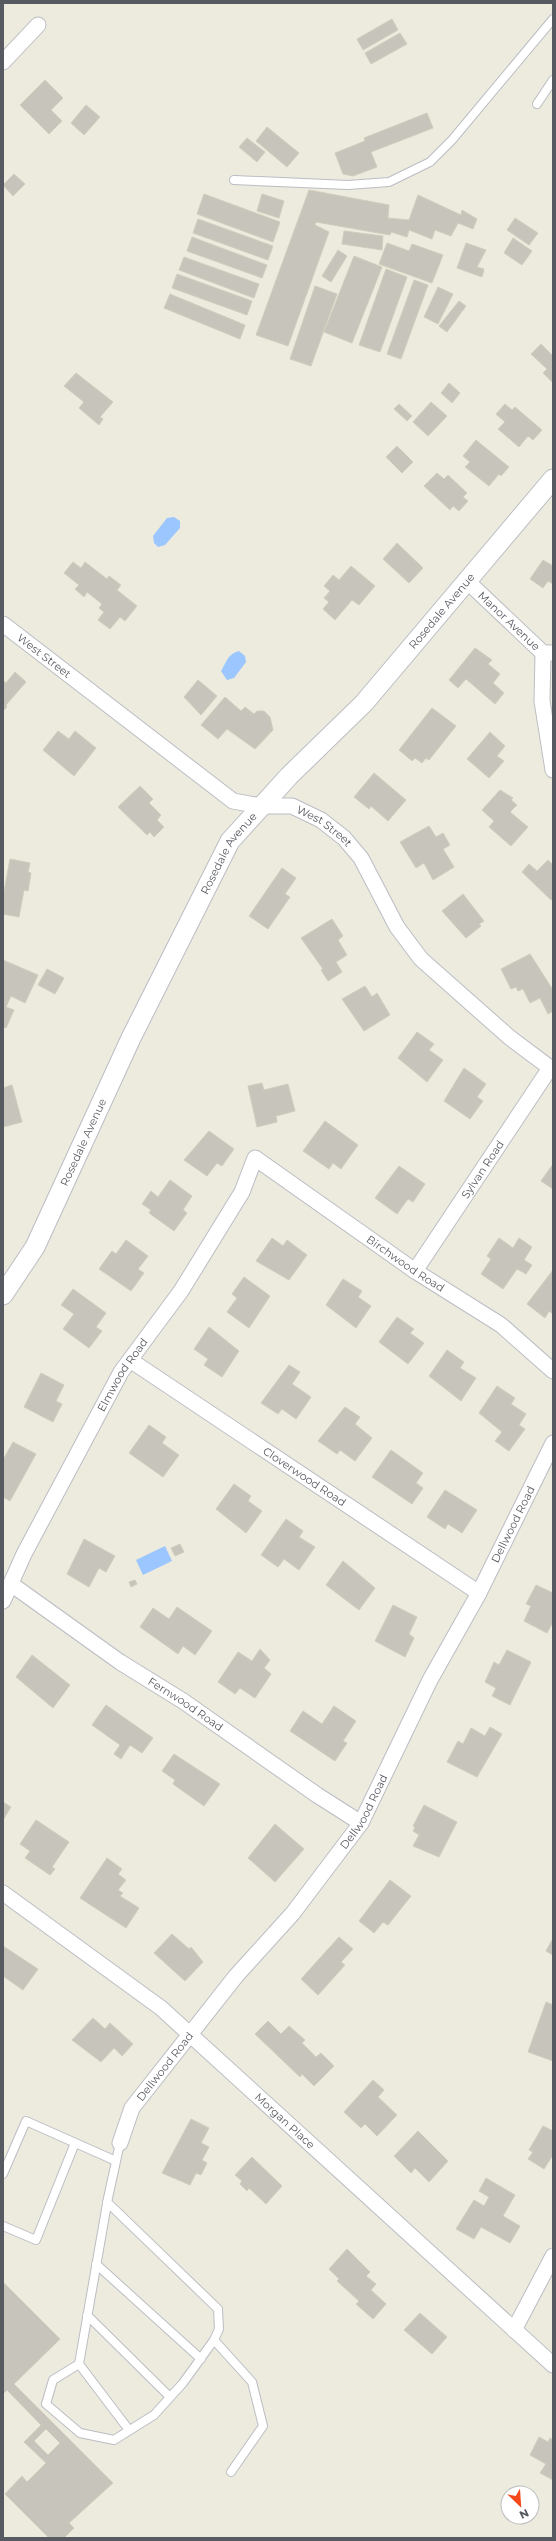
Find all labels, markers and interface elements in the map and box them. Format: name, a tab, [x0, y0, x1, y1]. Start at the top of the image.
street label: Rosedale Avenue	[406, 570, 478, 652]
street label: Manor Avenue	[475, 588, 543, 654]
street label: West Street	[14, 631, 74, 681]
street label: West Street	[295, 802, 356, 850]
street label: Rosedale Avenue	[197, 809, 260, 897]
street label: Rosedale Avenue	[57, 1096, 109, 1188]
street label: Sylvan Road	[458, 1138, 507, 1201]
street label: Birchwood Road	[364, 1232, 447, 1295]
street label: Elmwood Road	[94, 1335, 151, 1414]
street label: Cloverwood Road	[260, 1444, 349, 1509]
street label: Dellwood Road	[488, 1483, 538, 1565]
street label: Fernwood Road	[145, 1674, 226, 1734]
street label: Dellwood Road	[337, 1772, 390, 1852]
street label: Dellwood Road	[133, 2029, 196, 2104]
street label: Morgan Place	[252, 2090, 318, 2152]
north arrow	[500, 2485, 540, 2525]
text: N	[517, 2506, 531, 2522]

